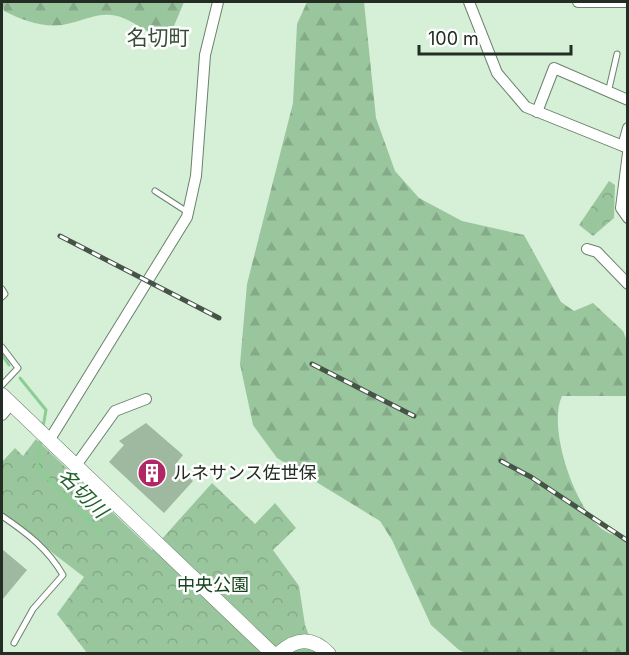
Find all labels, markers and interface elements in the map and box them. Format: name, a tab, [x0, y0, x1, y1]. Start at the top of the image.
scale bar	[419, 18, 570, 56]
district label: 名切町	[127, 25, 190, 50]
text: 100 m	[428, 28, 479, 49]
building icon: ルネサンス佐世保	[136, 457, 168, 489]
place label: ルネサンス佐世保	[173, 462, 317, 483]
water label: 名切川	[53, 463, 114, 524]
park label: 中央公園	[177, 574, 249, 595]

